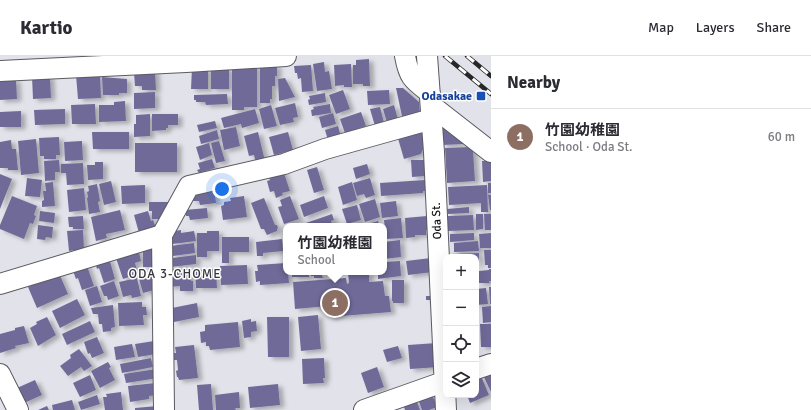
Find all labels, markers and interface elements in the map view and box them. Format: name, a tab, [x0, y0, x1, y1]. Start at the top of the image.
text: Kartio	[20, 16, 73, 40]
text: Map	[648, 19, 674, 36]
text: Layers	[696, 19, 735, 36]
text: Share	[757, 19, 791, 36]
text: Nearby	[507, 72, 560, 93]
place label: Odasakae	[422, 89, 472, 104]
marker: Odasakae	[475, 90, 487, 102]
text: 竹園幼稚園	[545, 121, 620, 139]
text: 1	[516, 129, 524, 145]
text: 60 m	[768, 129, 795, 145]
text: School · Oda St.	[545, 139, 633, 155]
your location	[212, 179, 232, 199]
street label: Oda St.	[429, 202, 445, 240]
popup	[283, 223, 387, 275]
text: 竹園幼稚園	[297, 234, 373, 252]
text: School	[297, 252, 335, 268]
map controls	[443, 254, 479, 398]
button: +	[443, 254, 479, 290]
district label: ODA 3-CHOME	[128, 266, 222, 282]
pin: 1	[322, 288, 348, 318]
button: −	[443, 290, 479, 326]
button: locate	[443, 326, 479, 362]
button: layers	[443, 362, 479, 398]

